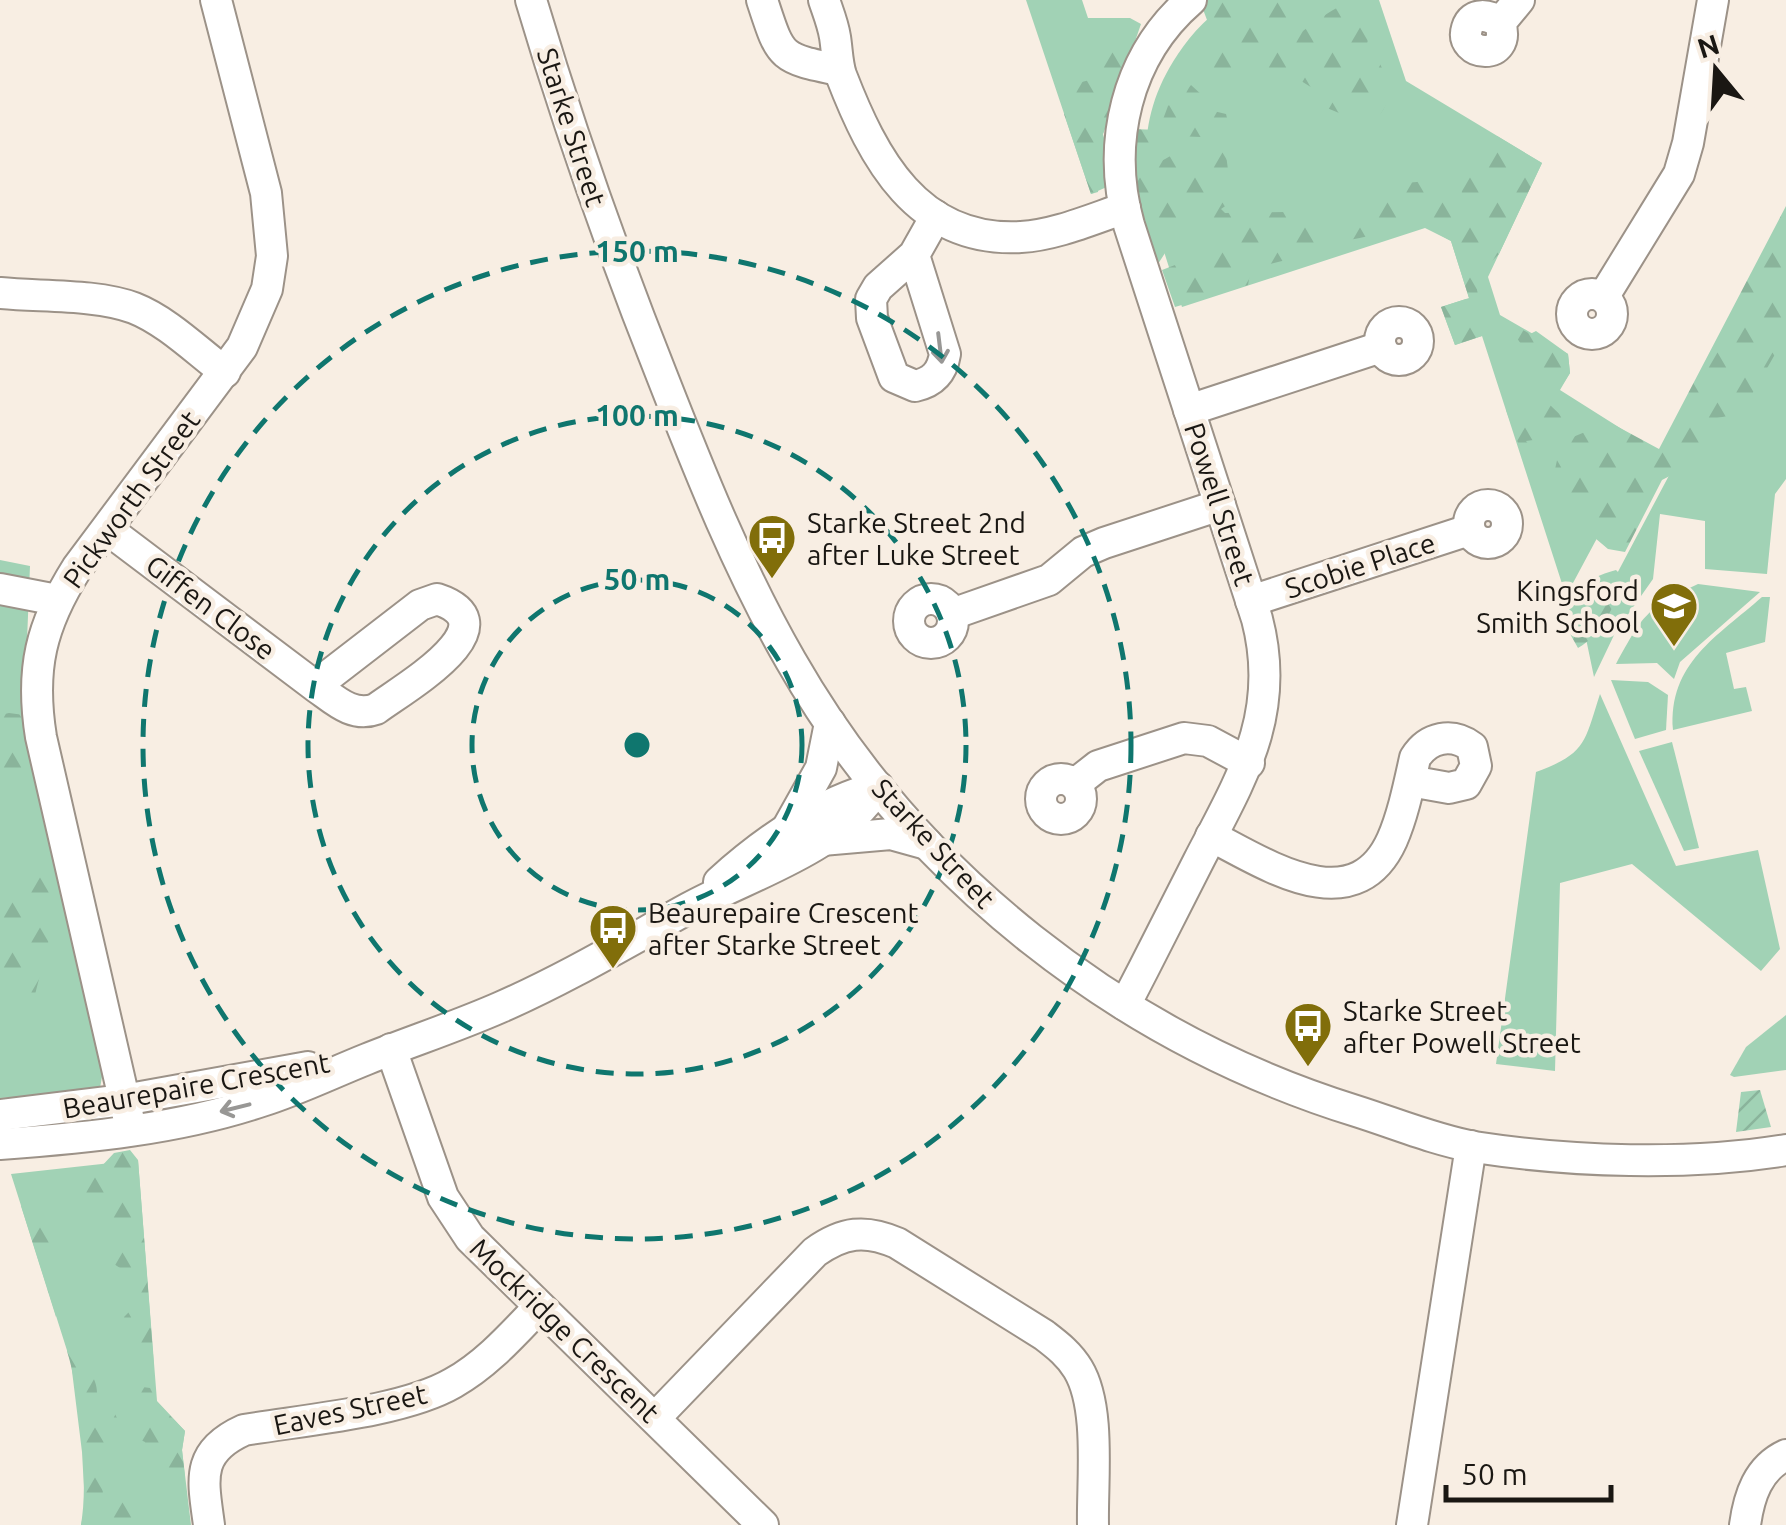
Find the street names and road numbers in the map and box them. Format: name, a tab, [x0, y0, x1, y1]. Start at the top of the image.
street label: Starke Street	[532, 44, 612, 210]
street label: Pickworth Street	[56, 405, 206, 593]
street label: Powell Street	[1179, 419, 1261, 589]
street label: Scobie Place	[1281, 526, 1439, 604]
street label: Giffen Close	[141, 549, 281, 665]
street label: Starke Street	[867, 772, 1001, 914]
street label: Beaurepaire Crescent	[60, 1046, 332, 1124]
street label: Mockridge Crescent	[464, 1232, 666, 1428]
street label: Eaves Street	[271, 1378, 429, 1440]

